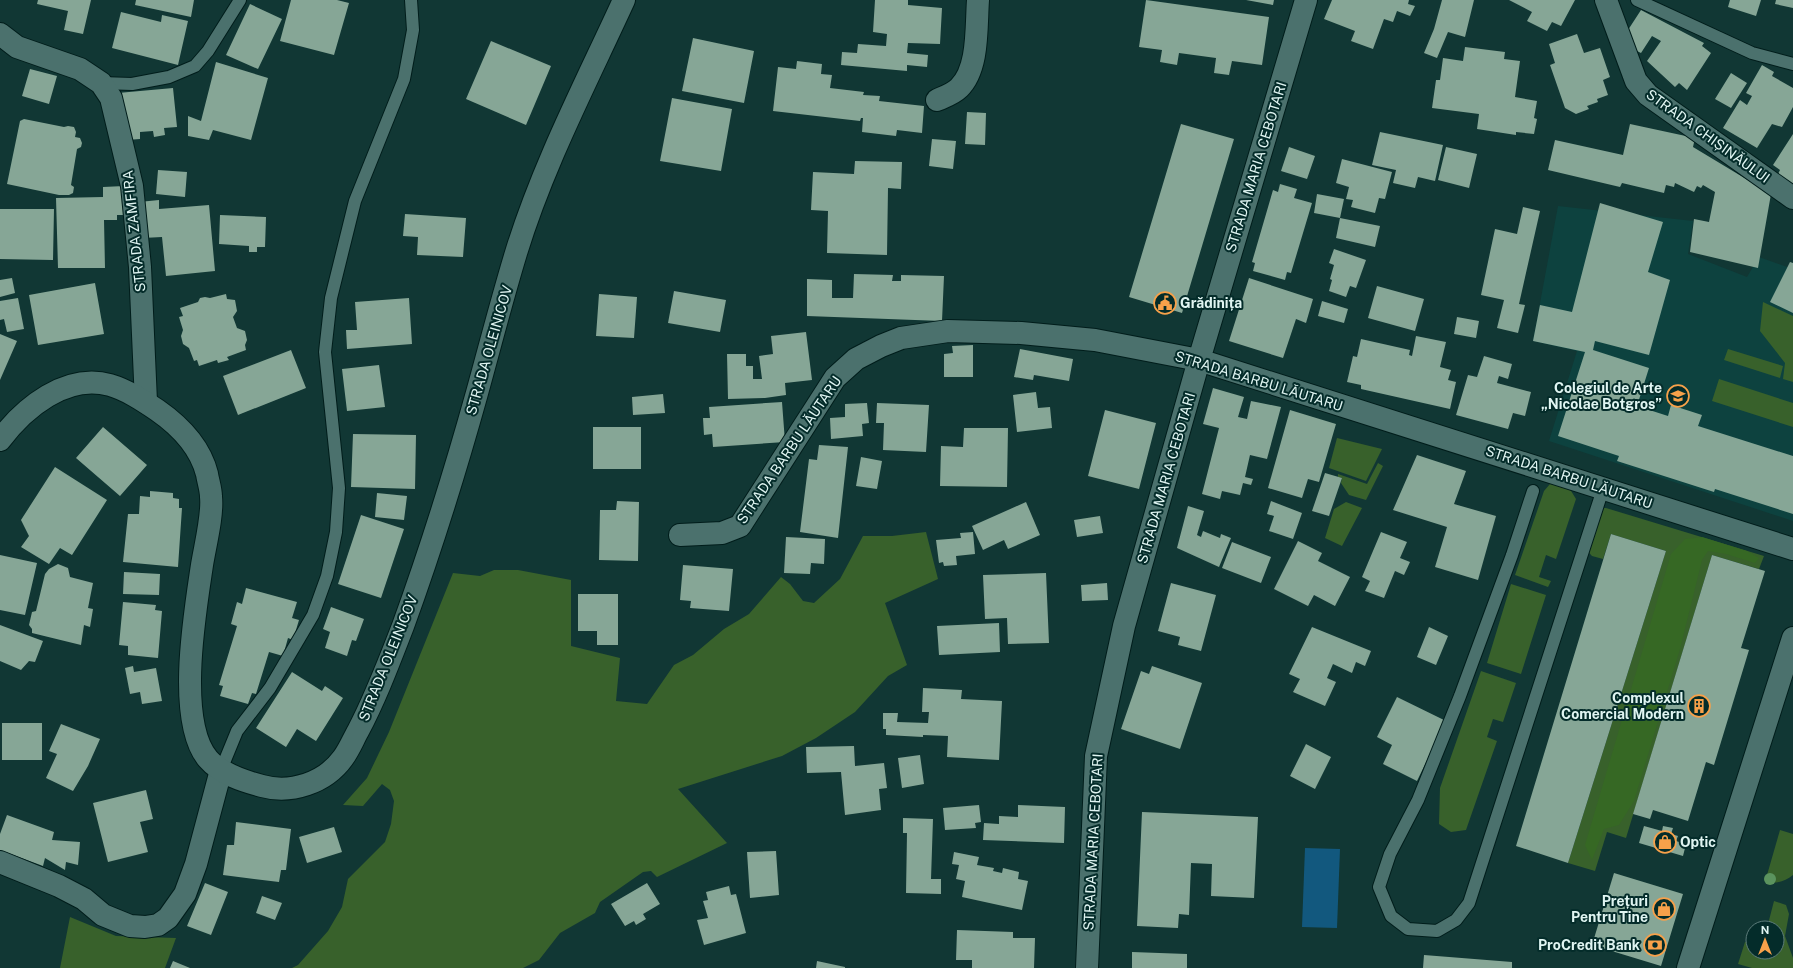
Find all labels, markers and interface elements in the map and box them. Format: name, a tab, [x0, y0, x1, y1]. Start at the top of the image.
street label: STRADA MARIA CEBOTARI	[1222, 80, 1290, 254]
street label: STRADA CHIȘINĂULUI	[1643, 85, 1773, 186]
street label: STRADA ZAMFIRA	[120, 169, 148, 293]
street label: STRADA OLEINICOV	[463, 283, 515, 417]
public building icon: Grădinița	[1152, 290, 1178, 316]
place label: Grădinița	[1180, 295, 1242, 311]
street label: STRADA BARBU LĂUTARU	[1173, 347, 1345, 414]
street label: STRADA BARBU LĂUTARU	[733, 373, 844, 527]
place label: Colegiul de Arte „Nicolae Botgros”	[1541, 380, 1662, 412]
school or university icon: Colegiul de Arte „Nicolae Botgros”	[1665, 383, 1691, 409]
street label: STRADA MARIA CEBOTARI	[1134, 391, 1198, 565]
street label: STRADA BARBU LĂUTARU	[1484, 441, 1655, 512]
street label: STRADA OLEINICOV	[355, 592, 421, 723]
place label: Complexul Comercial Modern	[1561, 690, 1684, 722]
building icon: Complexul Comercial Modern	[1686, 693, 1712, 719]
street label: STRADA MARIA CEBOTARI	[1080, 753, 1106, 931]
shop icon: Optic	[1652, 829, 1678, 855]
place label: Optic	[1680, 834, 1716, 850]
place label: Prețuri Pentru Tine	[1571, 893, 1648, 925]
shop icon: Prețuri Pentru Tine	[1651, 896, 1677, 922]
north arrow	[1745, 920, 1785, 960]
text: N	[1761, 924, 1769, 936]
bank icon: ProCredit Bank	[1642, 932, 1668, 958]
place label: ProCredit Bank	[1538, 937, 1640, 953]

